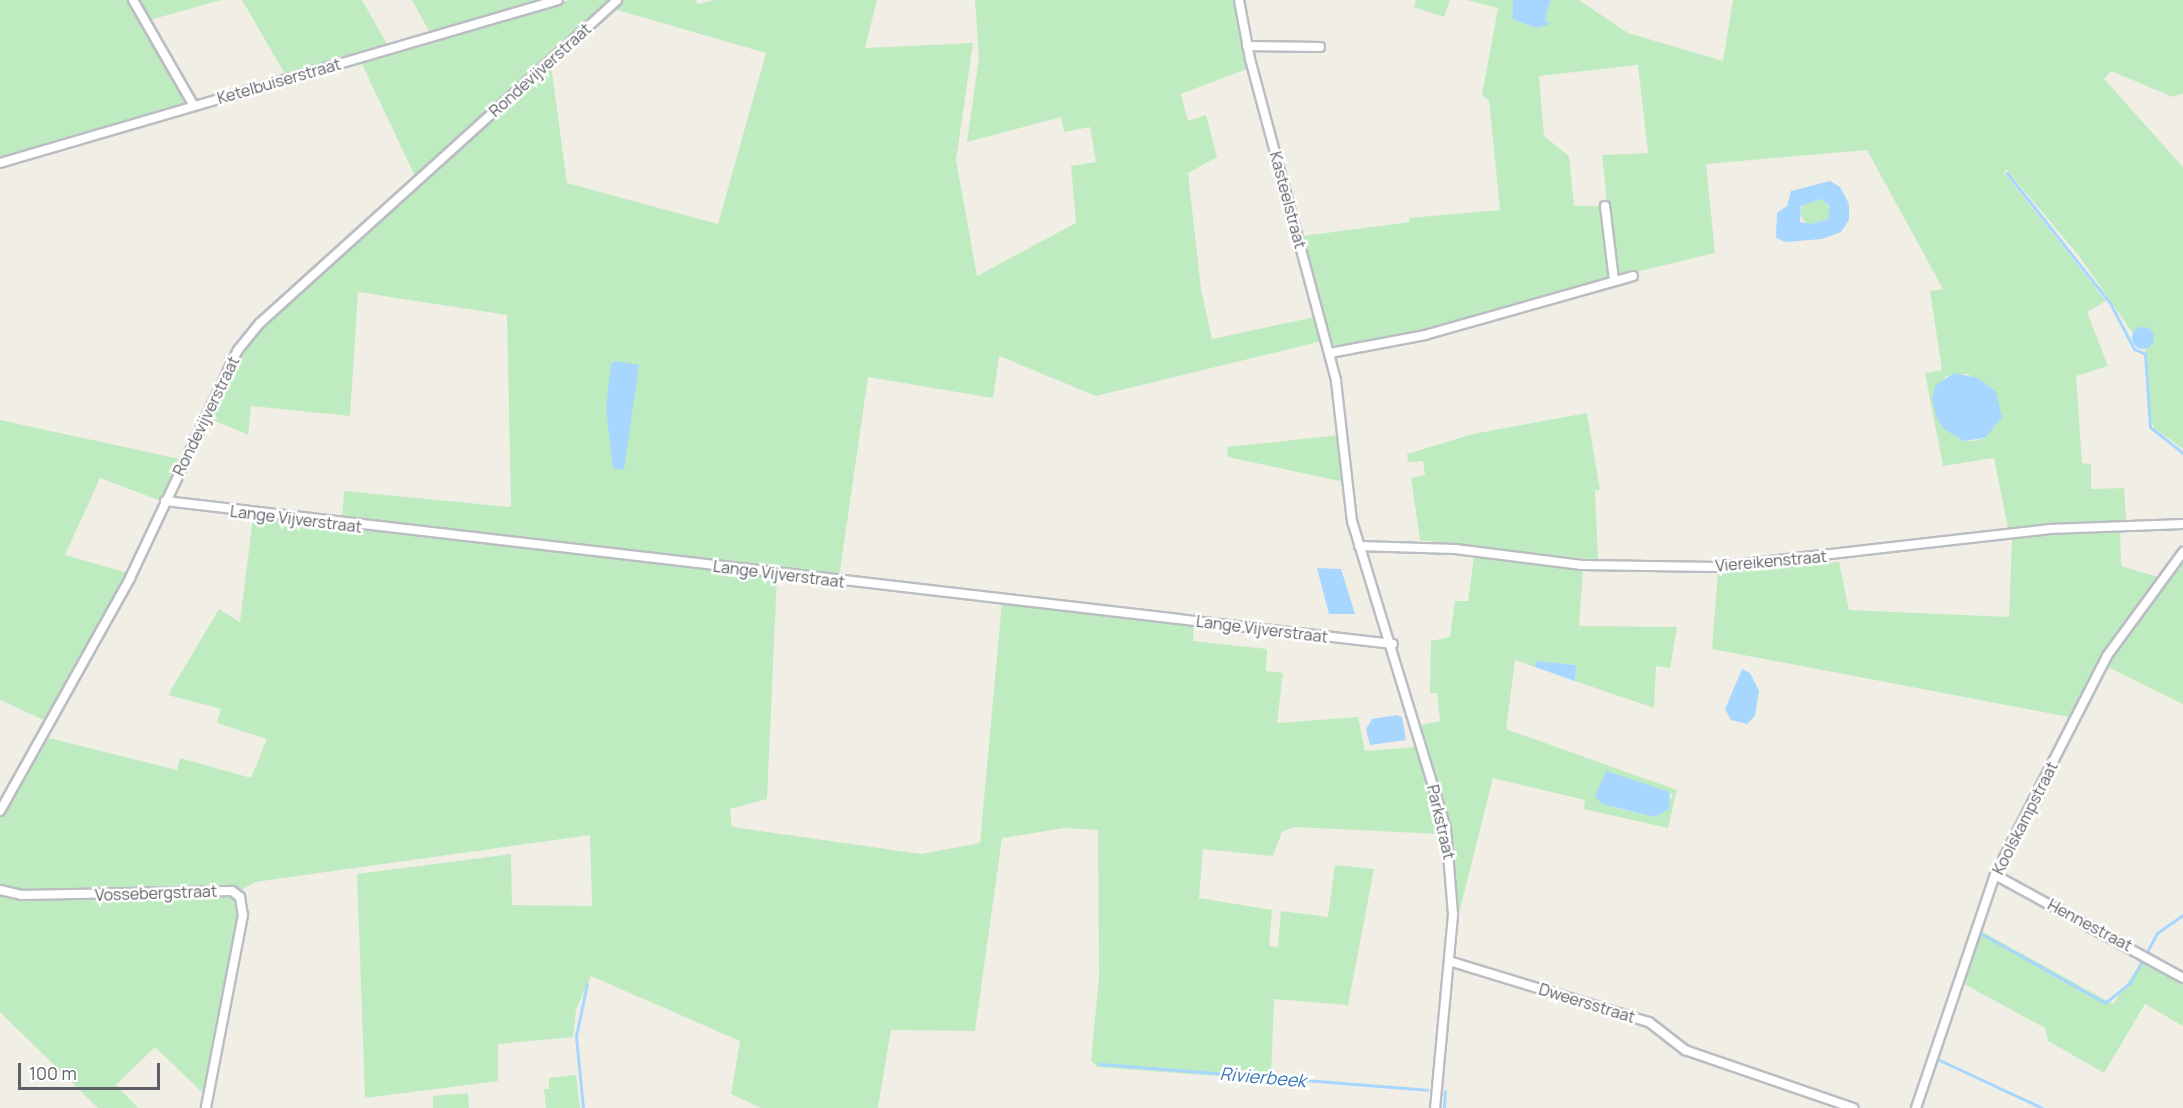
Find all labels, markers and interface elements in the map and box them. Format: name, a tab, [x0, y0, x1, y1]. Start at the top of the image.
street label: Rondevijverstraat	[485, 19, 595, 121]
street label: Ketelbuiserstraat	[215, 54, 343, 108]
street label: Kasteelstraat	[1266, 149, 1310, 251]
street label: Rondevijverstraat	[169, 353, 243, 479]
street label: Lange Vijverstraat	[229, 501, 363, 537]
street label: Viereikenstraat	[1714, 547, 1828, 575]
street label: Lange Vijverstraat	[712, 556, 846, 592]
street label: Lange Vijverstraat	[1195, 611, 1329, 647]
street label: Koolskampstraat	[1988, 758, 2062, 878]
street label: Parkstraat	[1423, 783, 1459, 861]
street label: Vossebergstraat	[94, 881, 218, 905]
street label: Hennestraat	[2045, 895, 2135, 955]
street label: Dweersstraat	[1537, 979, 1637, 1027]
scale bar	[21, 1051, 164, 1089]
text: 100 m	[29, 1061, 77, 1085]
water label: Rivierbeek	[1219, 1062, 1307, 1092]

